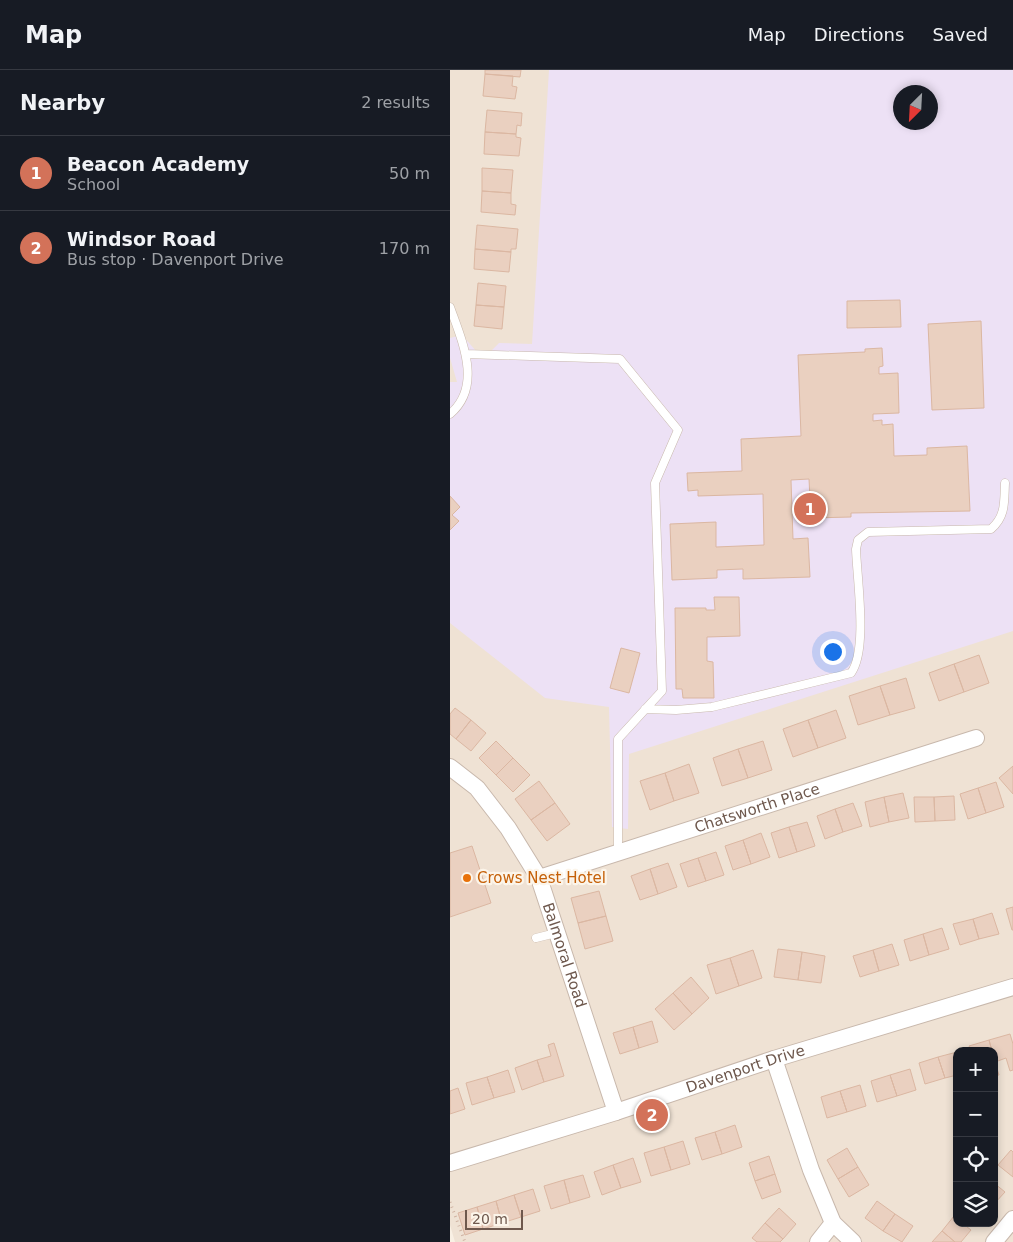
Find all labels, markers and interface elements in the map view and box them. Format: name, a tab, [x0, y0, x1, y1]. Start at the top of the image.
text: Map	[25, 21, 82, 49]
text: Map	[748, 24, 786, 45]
text: Directions	[814, 24, 904, 45]
text: Saved	[932, 24, 988, 45]
north arrow	[893, 85, 938, 130]
text: Nearby	[20, 91, 105, 115]
text: 2 results	[361, 93, 430, 112]
text: Beacon Academy	[67, 153, 249, 175]
text: 1	[30, 164, 42, 183]
text: 50 m	[389, 164, 430, 183]
text: School	[67, 175, 120, 194]
text: Windsor Road	[67, 228, 216, 250]
text: 2	[30, 239, 42, 258]
text: 170 m	[379, 239, 430, 258]
text: Bus stop · Davenport Drive	[67, 250, 283, 269]
pin: 1	[794, 490, 826, 528]
your location	[820, 639, 846, 665]
street label: Chatsworth Place	[692, 780, 822, 837]
place label: Crows Nest Hotel	[477, 869, 606, 887]
marker: Crows Nest Hotel	[461, 872, 473, 884]
street label: Balmoral Road	[539, 900, 590, 1010]
street label: Davenport Drive	[684, 1041, 807, 1097]
map controls	[953, 1047, 998, 1227]
button: +	[953, 1047, 998, 1092]
button: −	[953, 1092, 998, 1137]
pin: 2	[636, 1096, 668, 1134]
button: locate	[953, 1137, 998, 1182]
button: layers	[953, 1182, 998, 1227]
scale bar	[465, 1207, 522, 1230]
text: 20 m	[472, 1211, 508, 1227]

